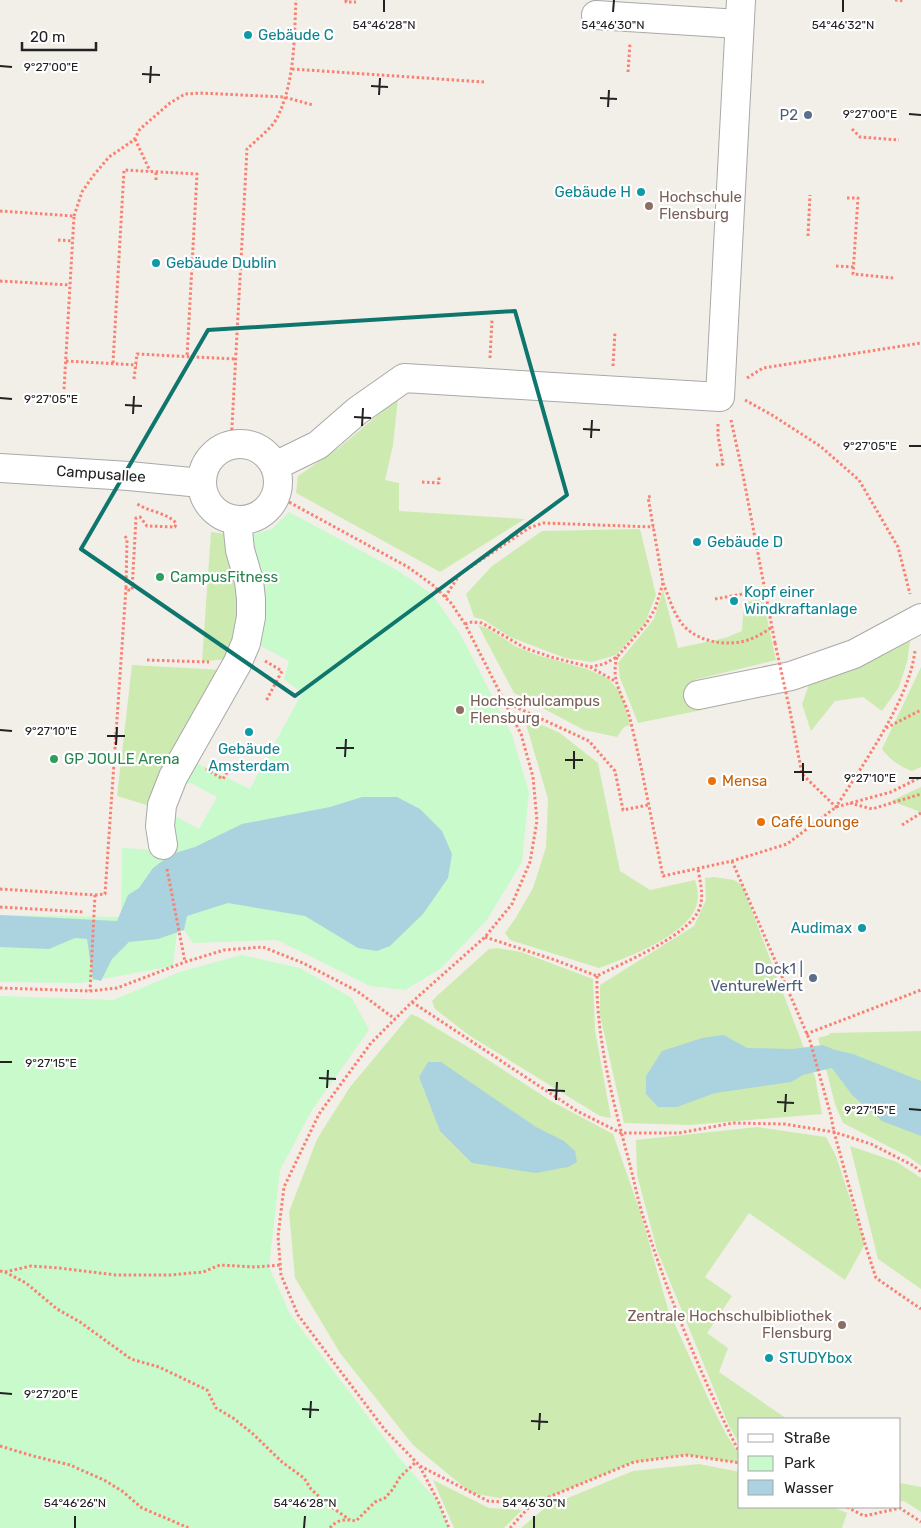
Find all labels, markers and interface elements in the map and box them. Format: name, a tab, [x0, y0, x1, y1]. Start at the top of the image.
text: 54°46'28"N	[352, 18, 416, 32]
text: 54°46'30"N	[581, 18, 645, 32]
text: 54°46'32"N	[812, 18, 874, 32]
scale bar	[22, 20, 96, 52]
place label: Gebäude C	[258, 26, 334, 44]
text: 20 m	[30, 28, 65, 46]
marker: Gebäude C	[242, 29, 254, 41]
text: 9°27'00"E	[24, 60, 78, 74]
place label: P2	[780, 106, 798, 124]
text: 9°27'00"E	[843, 107, 897, 121]
marker: P2	[802, 109, 814, 121]
place label: Gebäude H	[554, 183, 631, 201]
marker: Gebäude H	[635, 186, 647, 198]
place label: Hochschule Flensburg	[659, 188, 742, 223]
marker: Hochschule Flensburg	[643, 200, 655, 212]
place label: Gebäude Dublin	[166, 254, 277, 272]
marker: Gebäude Dublin	[150, 257, 162, 269]
text: 9°27'05"E	[24, 392, 78, 406]
text: 9°27'05"E	[843, 439, 897, 453]
street label: Campusallee	[56, 462, 146, 486]
place label: Gebäude D	[707, 533, 783, 551]
marker: Gebäude D	[691, 536, 703, 548]
place label: CampusFitness	[170, 568, 279, 586]
marker: CampusFitness	[154, 571, 166, 583]
place label: Kopf einer Windkraftanlage	[744, 583, 857, 618]
marker: Kopf einer Windkraftanlage	[728, 595, 740, 607]
place label: Hochschulcampus Flensburg	[470, 692, 600, 727]
marker: Hochschulcampus Flensburg	[454, 704, 466, 716]
text: 9°27'10"E	[25, 724, 77, 738]
marker: Gebäude Amsterdam	[243, 726, 255, 738]
place label: Gebäude Amsterdam	[208, 740, 290, 775]
place label: GP JOULE Arena	[64, 750, 180, 768]
marker: GP JOULE Arena	[48, 753, 60, 765]
text: 9°27'10"E	[844, 771, 896, 785]
place label: Mensa	[722, 772, 767, 790]
marker: Mensa	[706, 775, 718, 787]
place label: Café Lounge	[771, 813, 859, 831]
marker: Café Lounge	[755, 816, 767, 828]
place label: Audimax	[791, 919, 852, 937]
marker: Audimax	[856, 922, 868, 934]
place label: Dock1 | VentureWerft	[711, 960, 803, 995]
marker: Dock1 | VentureWerft	[807, 972, 819, 984]
text: 9°27'15"E	[25, 1056, 77, 1070]
text: 9°27'15"E	[844, 1103, 896, 1117]
place label: Zentrale Hochschulbibliothek Flensburg	[627, 1307, 832, 1342]
marker: Zentrale Hochschulbibliothek Flensburg	[836, 1319, 848, 1331]
place label: STUDYbox	[779, 1349, 852, 1367]
marker: STUDYbox	[763, 1352, 775, 1364]
text: 9°27'20"E	[24, 1387, 78, 1401]
legend	[738, 1418, 901, 1508]
text: Straße	[784, 1429, 830, 1447]
text: Park	[784, 1454, 815, 1472]
text: Wasser	[784, 1479, 834, 1497]
text: 54°46'26"N	[44, 1496, 106, 1510]
text: 54°46'28"N	[273, 1496, 337, 1510]
text: 54°46'30"N	[502, 1496, 566, 1510]

